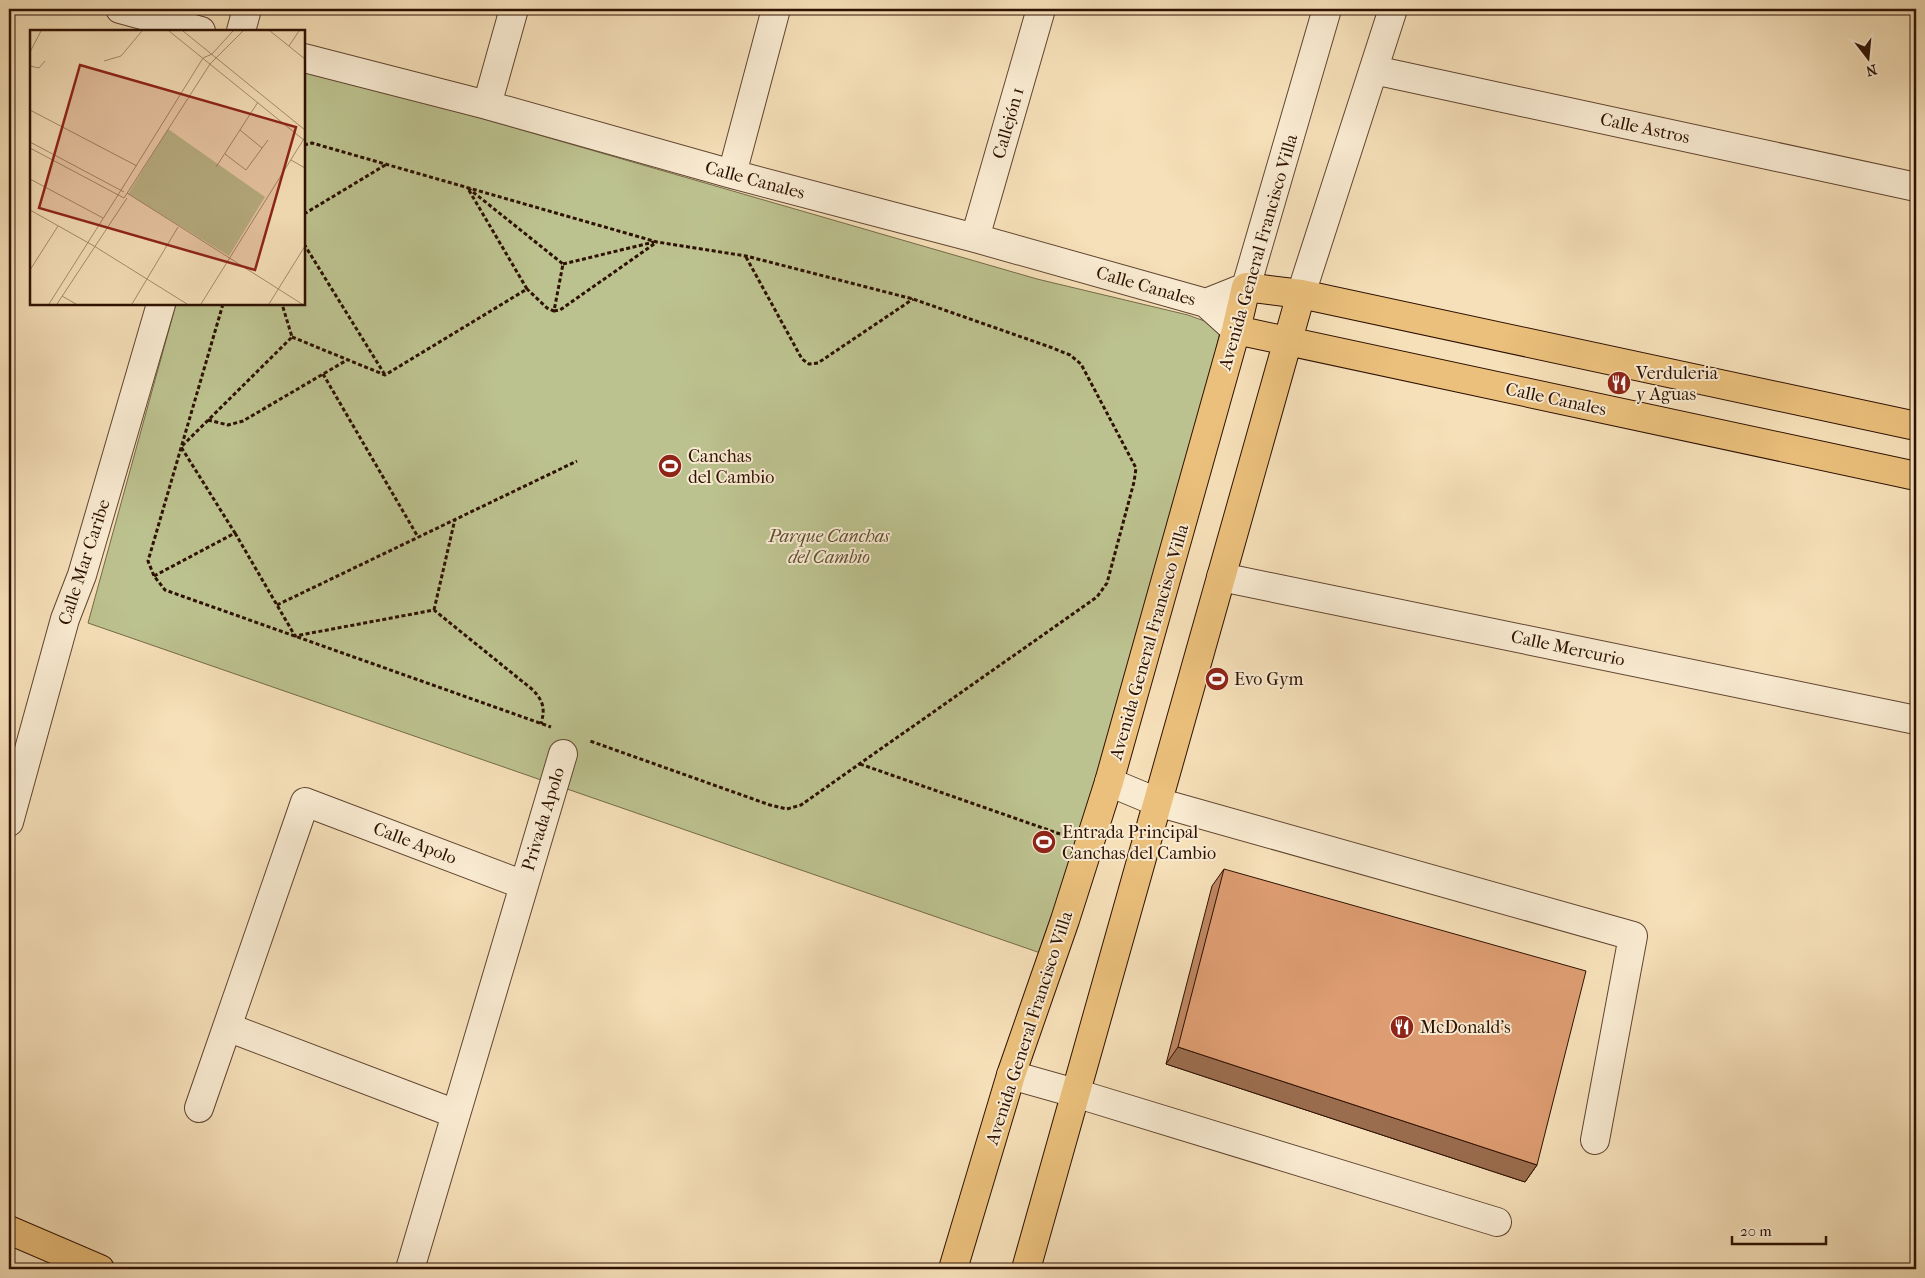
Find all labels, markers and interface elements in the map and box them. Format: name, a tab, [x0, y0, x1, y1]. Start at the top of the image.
inset map	[30, 30, 305, 305]
north arrow	[1842, 32, 1892, 82]
text: N	[1864, 60, 1879, 80]
street label: Callejón 1	[988, 85, 1029, 161]
street label: Calle Astros	[1598, 109, 1692, 148]
street label: Avenida General Francisco Villa	[1214, 131, 1302, 373]
street label: Calle Canales	[703, 157, 808, 204]
street label: Calle Canales	[1094, 262, 1198, 311]
place label: Verduleria y Aguas	[1635, 363, 1719, 405]
restaurant icon: Verduleria y Aguas	[1606, 370, 1632, 396]
street label: Calle Canales	[1504, 379, 1609, 421]
place label: Canchas del Cambio	[688, 446, 774, 488]
sports icon: Canchas del Cambio	[657, 453, 683, 479]
street label: Calle Mar Caribe	[54, 497, 115, 628]
street label: Avenida General Francisco Villa	[1105, 521, 1193, 763]
park label: Parque Canchas del Cambio	[767, 526, 890, 568]
street label: Calle Mercurio	[1509, 626, 1627, 671]
sports icon: Evo Gym	[1204, 666, 1230, 692]
place label: Evo Gym	[1234, 669, 1303, 690]
street label: Privada Apolo	[518, 765, 569, 873]
street label: Calle Apolo	[370, 818, 459, 869]
place label: Entrada Principal Canchas del Cambio	[1062, 822, 1216, 864]
sports icon: Entrada Principal Canchas del Cambio	[1031, 829, 1057, 855]
street label: Avenida General Francisco Villa	[981, 908, 1077, 1149]
restaurant icon: McDonald's	[1389, 1014, 1415, 1040]
place label: McDonald's	[1420, 1017, 1511, 1038]
scale bar	[1732, 1213, 1826, 1245]
text: 20 m	[1740, 1222, 1772, 1240]

